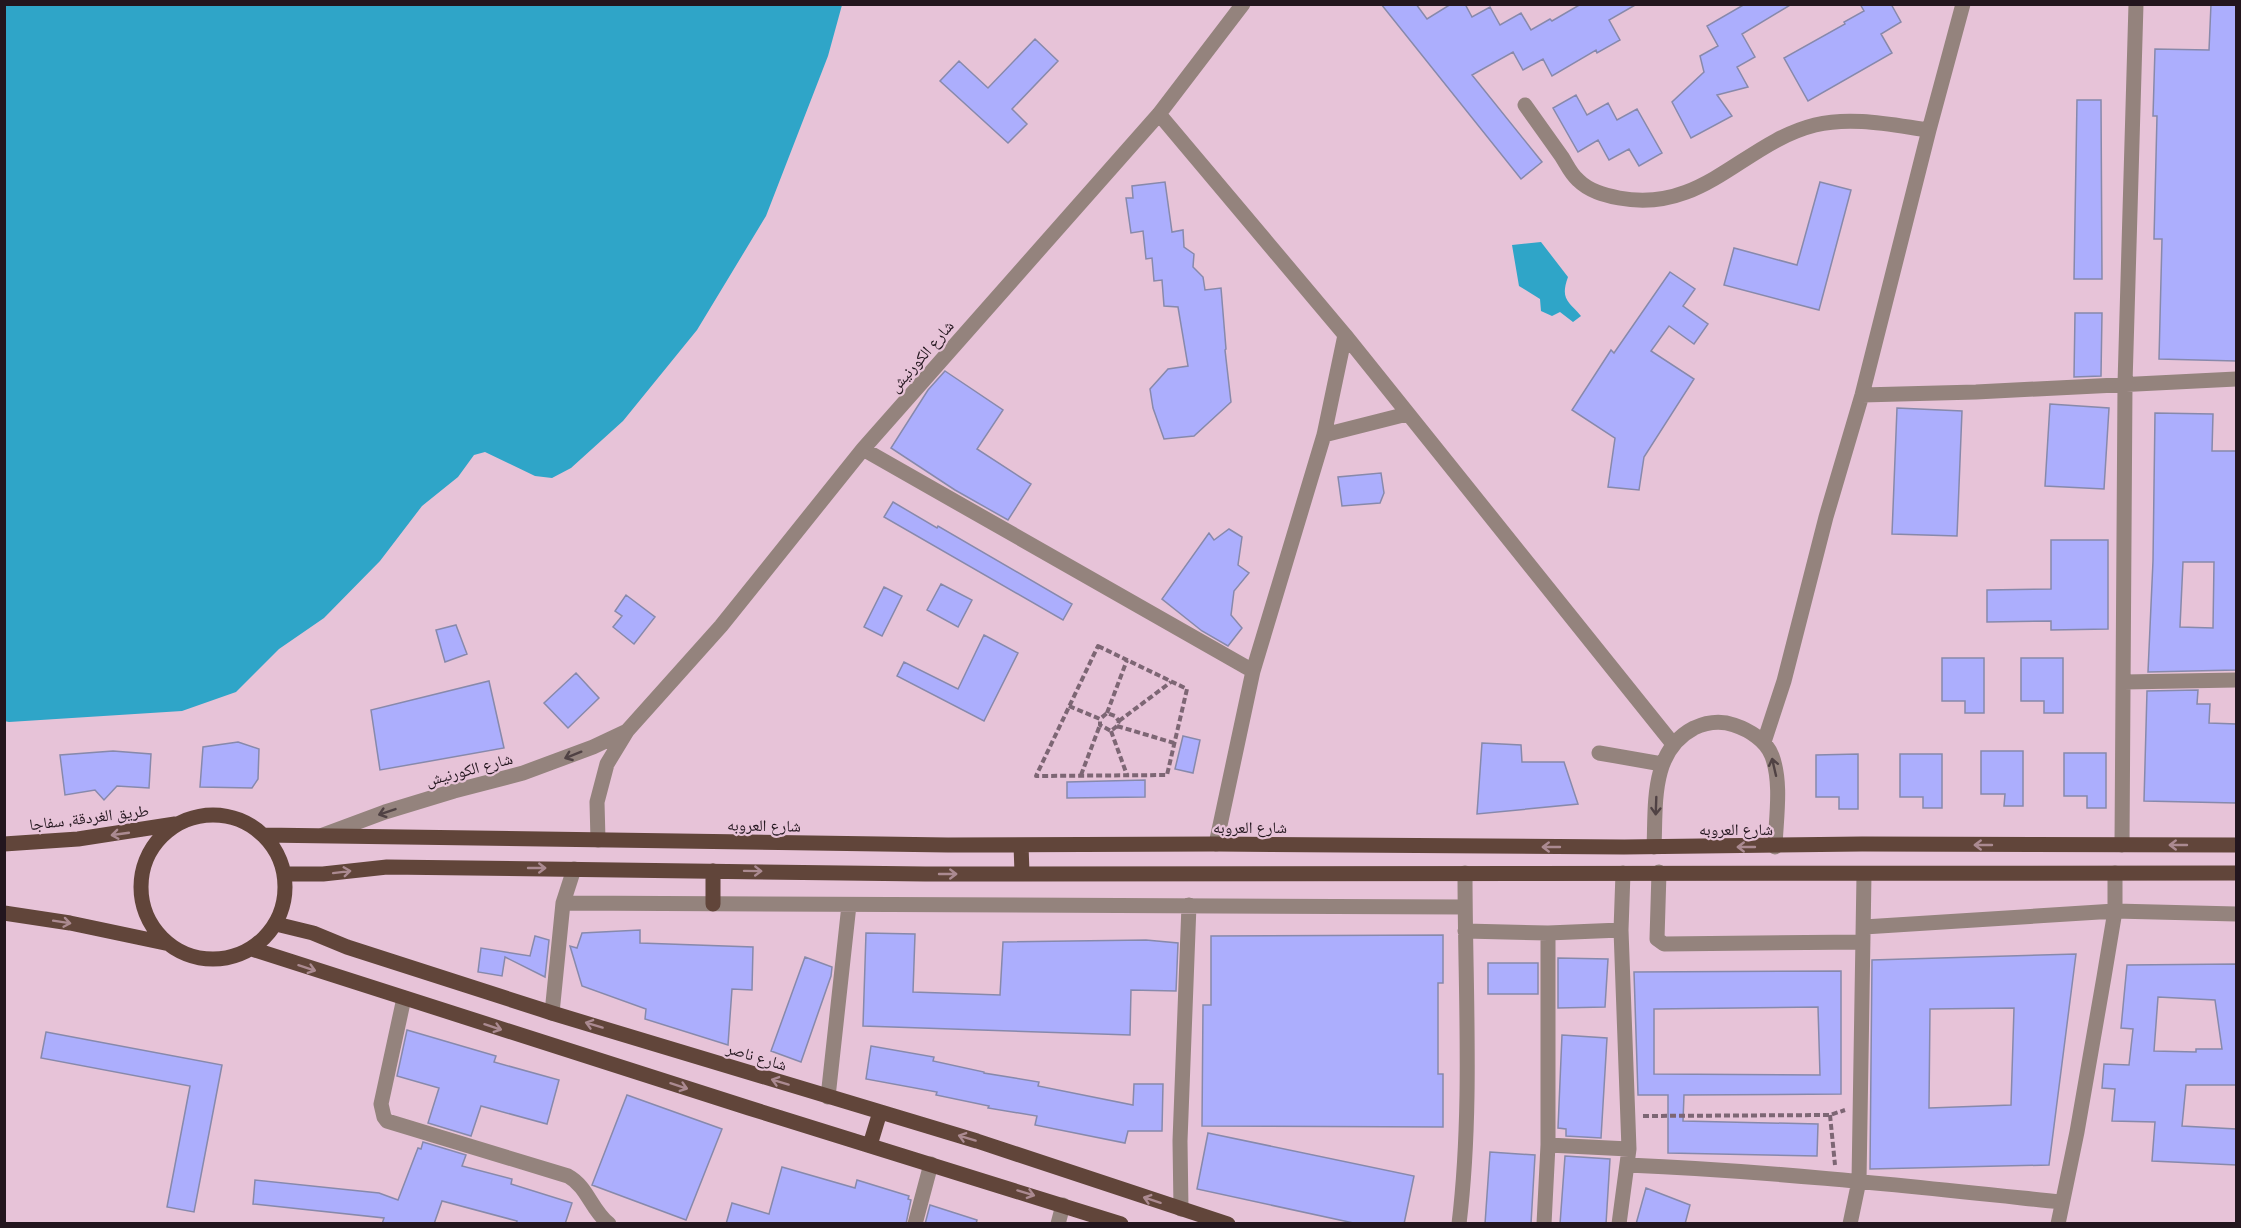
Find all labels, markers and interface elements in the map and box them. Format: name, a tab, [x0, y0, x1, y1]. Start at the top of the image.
street label: شارع الكورنيش	[884, 316, 959, 398]
street label: شارع الكورنيش	[423, 748, 515, 792]
one-way arrow	[564, 750, 583, 761]
one-way arrow	[1768, 758, 1780, 777]
one-way arrow	[1651, 795, 1662, 815]
street label: طريق الغردقة, سفاجا	[28, 800, 150, 836]
one-way arrow	[378, 807, 397, 818]
street label: شارع العروبه	[727, 814, 801, 838]
street label: شارع العروبه	[1213, 817, 1287, 839]
street label: شارع العروبه	[1699, 819, 1773, 841]
one-way arrow	[111, 828, 130, 839]
one-way arrow	[1974, 839, 1994, 851]
one-way arrow	[2169, 839, 2189, 851]
one-way arrow	[1542, 841, 1562, 853]
one-way arrow	[1737, 841, 1757, 853]
one-way arrow	[527, 863, 547, 874]
one-way arrow	[743, 865, 763, 877]
one-way arrow	[332, 866, 352, 877]
one-way arrow	[938, 868, 958, 880]
one-way arrow	[52, 917, 72, 928]
one-way arrow	[297, 963, 316, 974]
one-way arrow	[585, 1019, 604, 1030]
one-way arrow	[483, 1022, 502, 1033]
street label: شارع ناصر	[723, 1037, 790, 1077]
one-way arrow	[771, 1076, 790, 1087]
one-way arrow	[669, 1081, 688, 1092]
one-way arrow	[958, 1132, 977, 1143]
one-way arrow	[1016, 1188, 1035, 1199]
one-way arrow	[1143, 1193, 1162, 1204]

